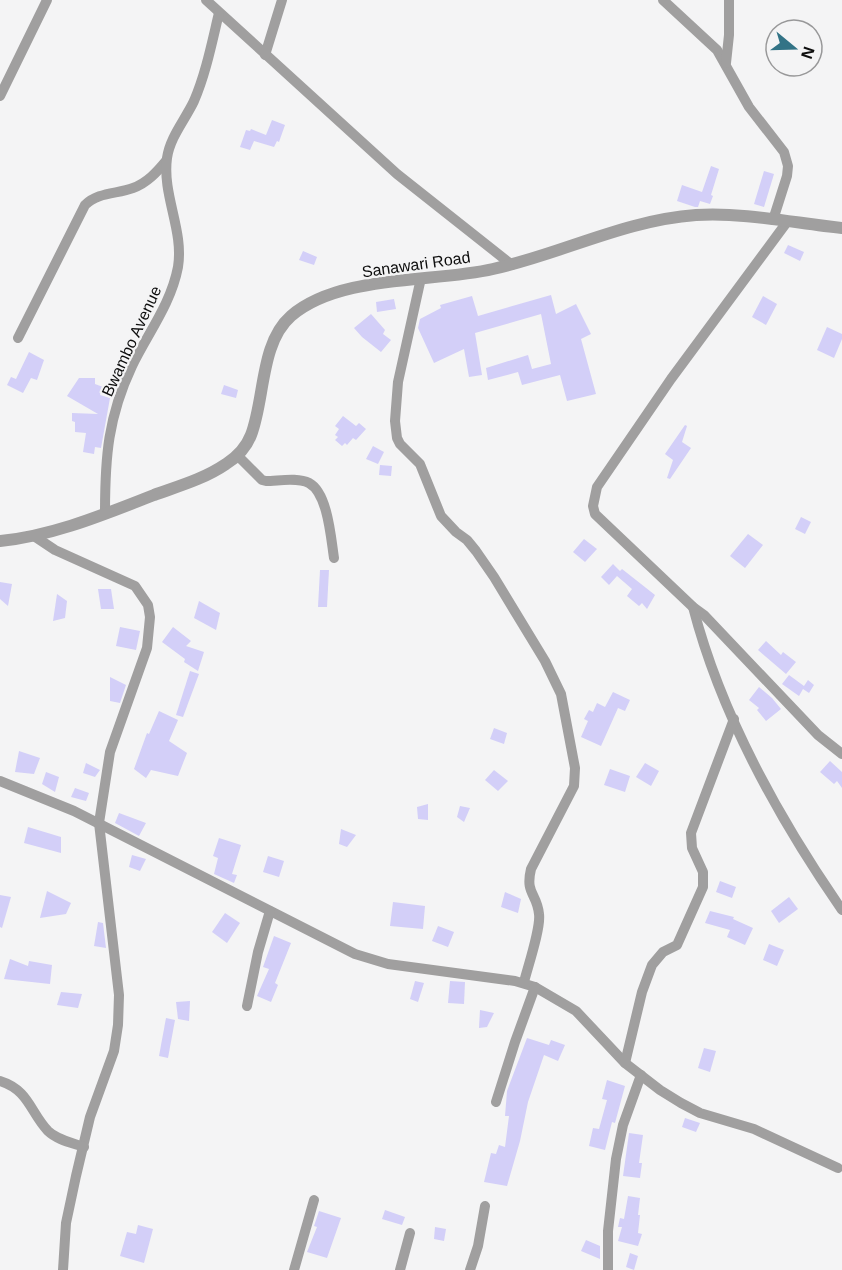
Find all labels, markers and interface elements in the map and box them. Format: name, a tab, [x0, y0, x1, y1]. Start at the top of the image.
north arrow	[764, 18, 824, 78]
text: N	[798, 44, 818, 61]
street label: Sanawari Road	[361, 248, 471, 281]
street label: Bwambo Avenue	[98, 283, 165, 399]

